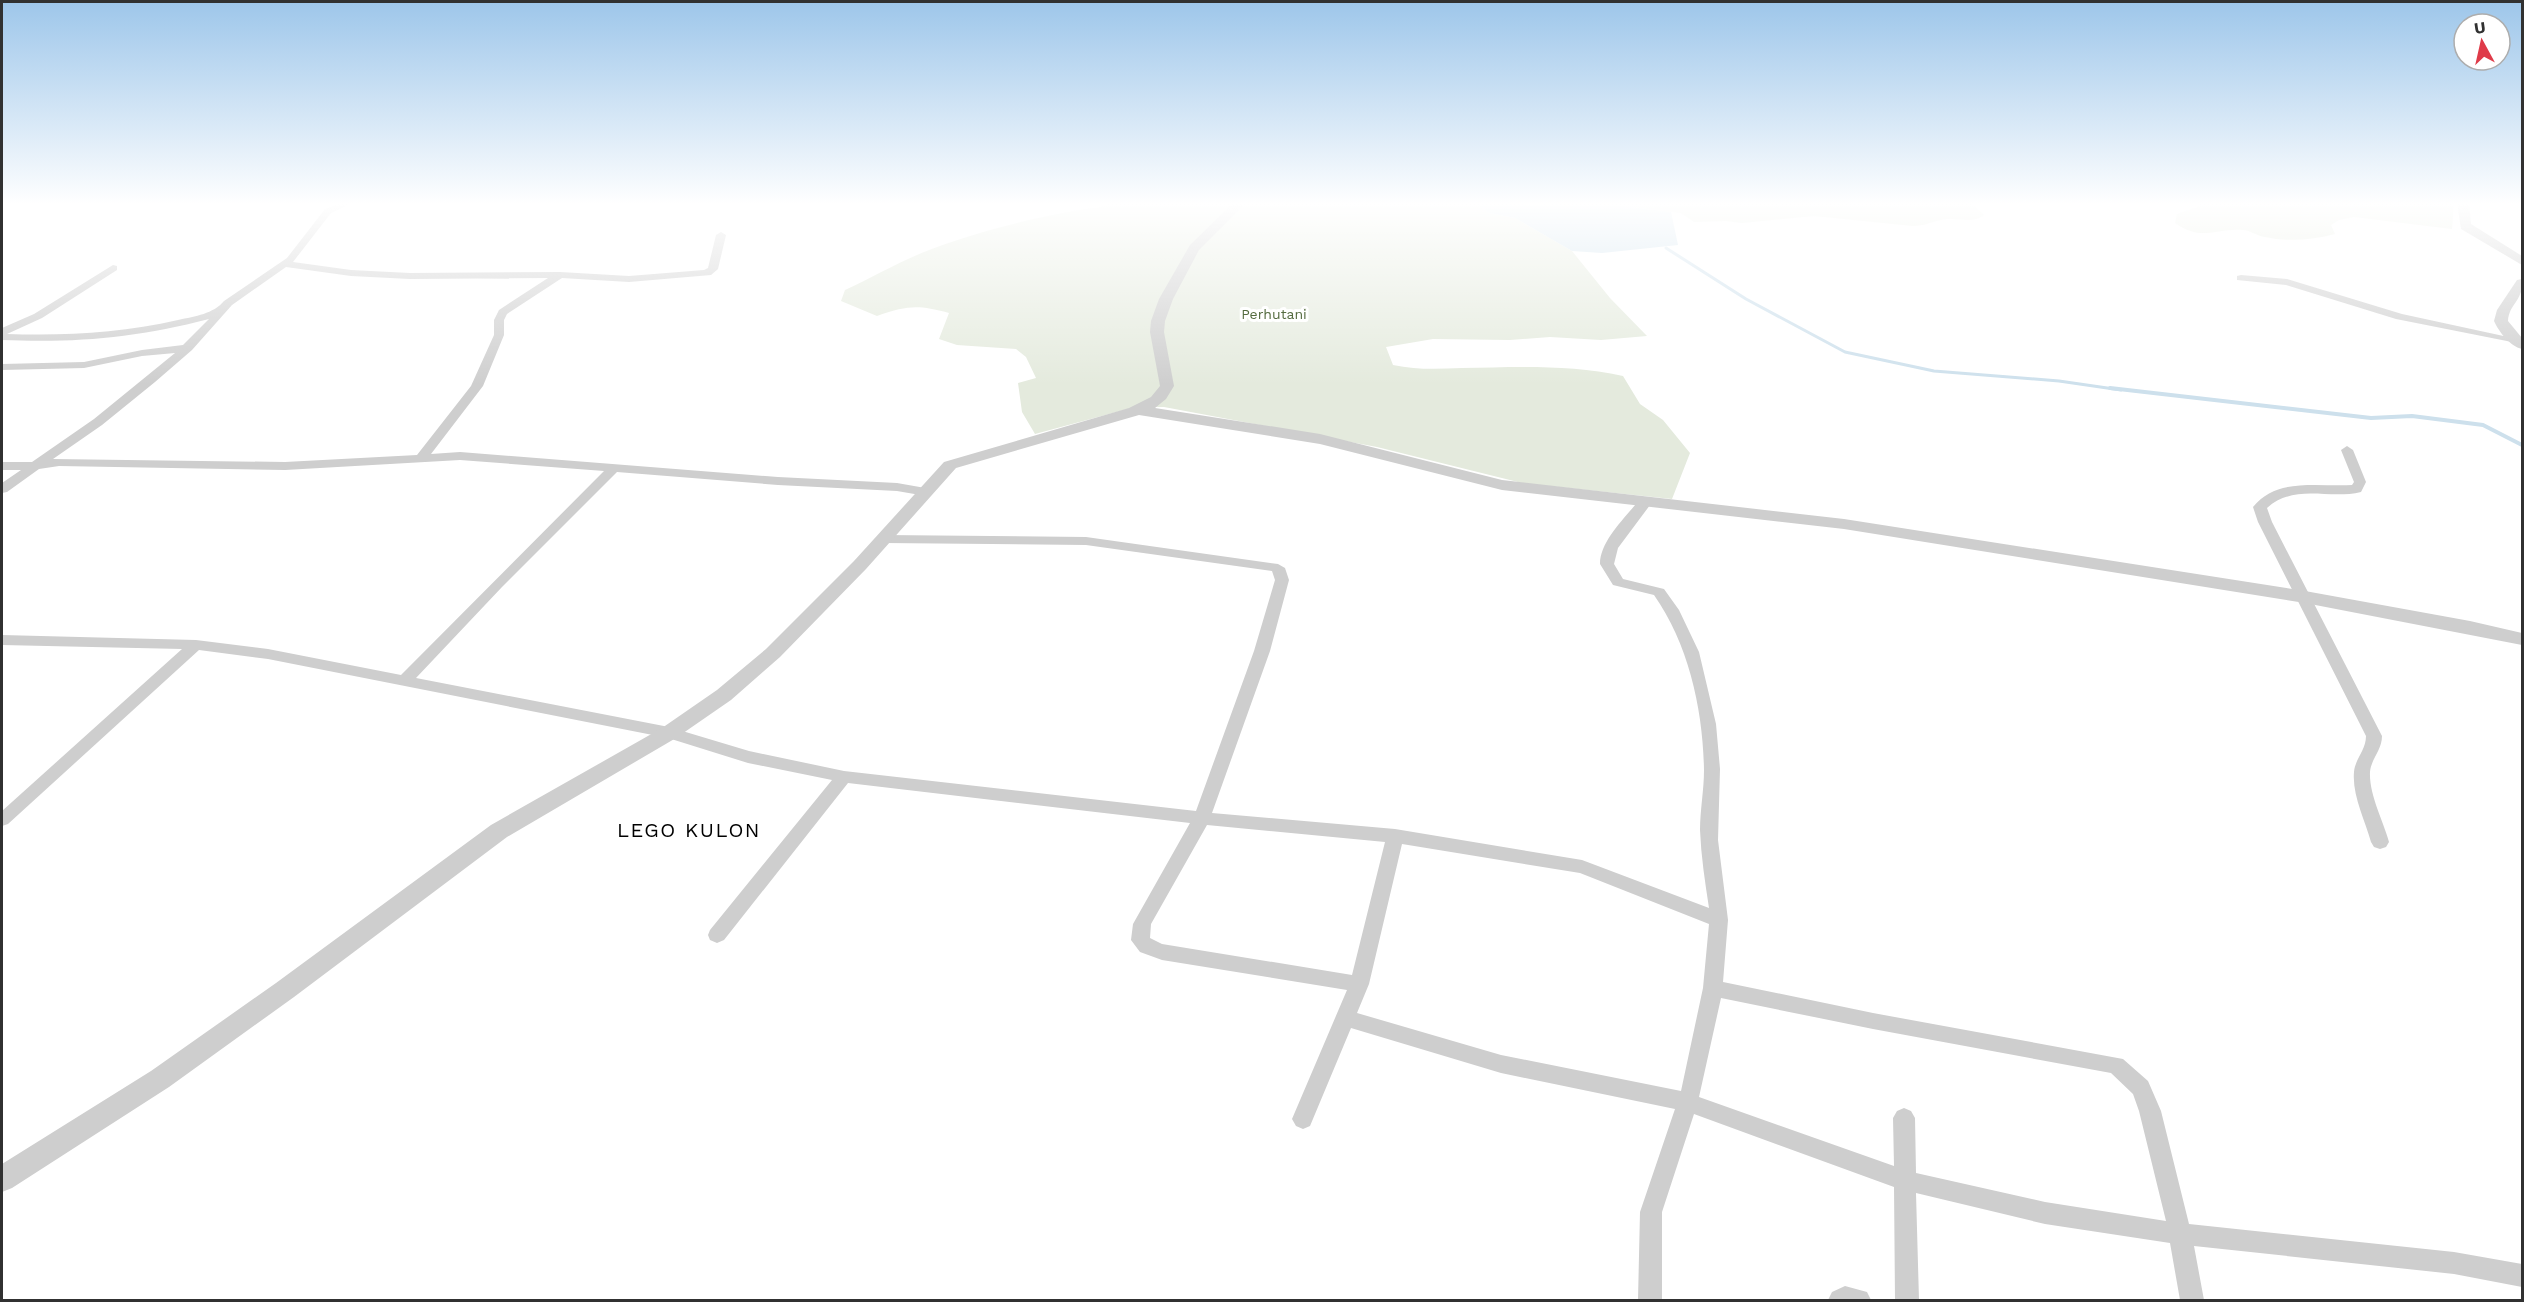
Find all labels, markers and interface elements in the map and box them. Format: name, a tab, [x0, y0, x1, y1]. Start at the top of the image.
north arrow	[2452, 12, 2512, 72]
text: U	[2473, 17, 2487, 38]
park label: Perhutani	[1241, 306, 1307, 322]
district label: LEGO KULON	[617, 818, 761, 842]

